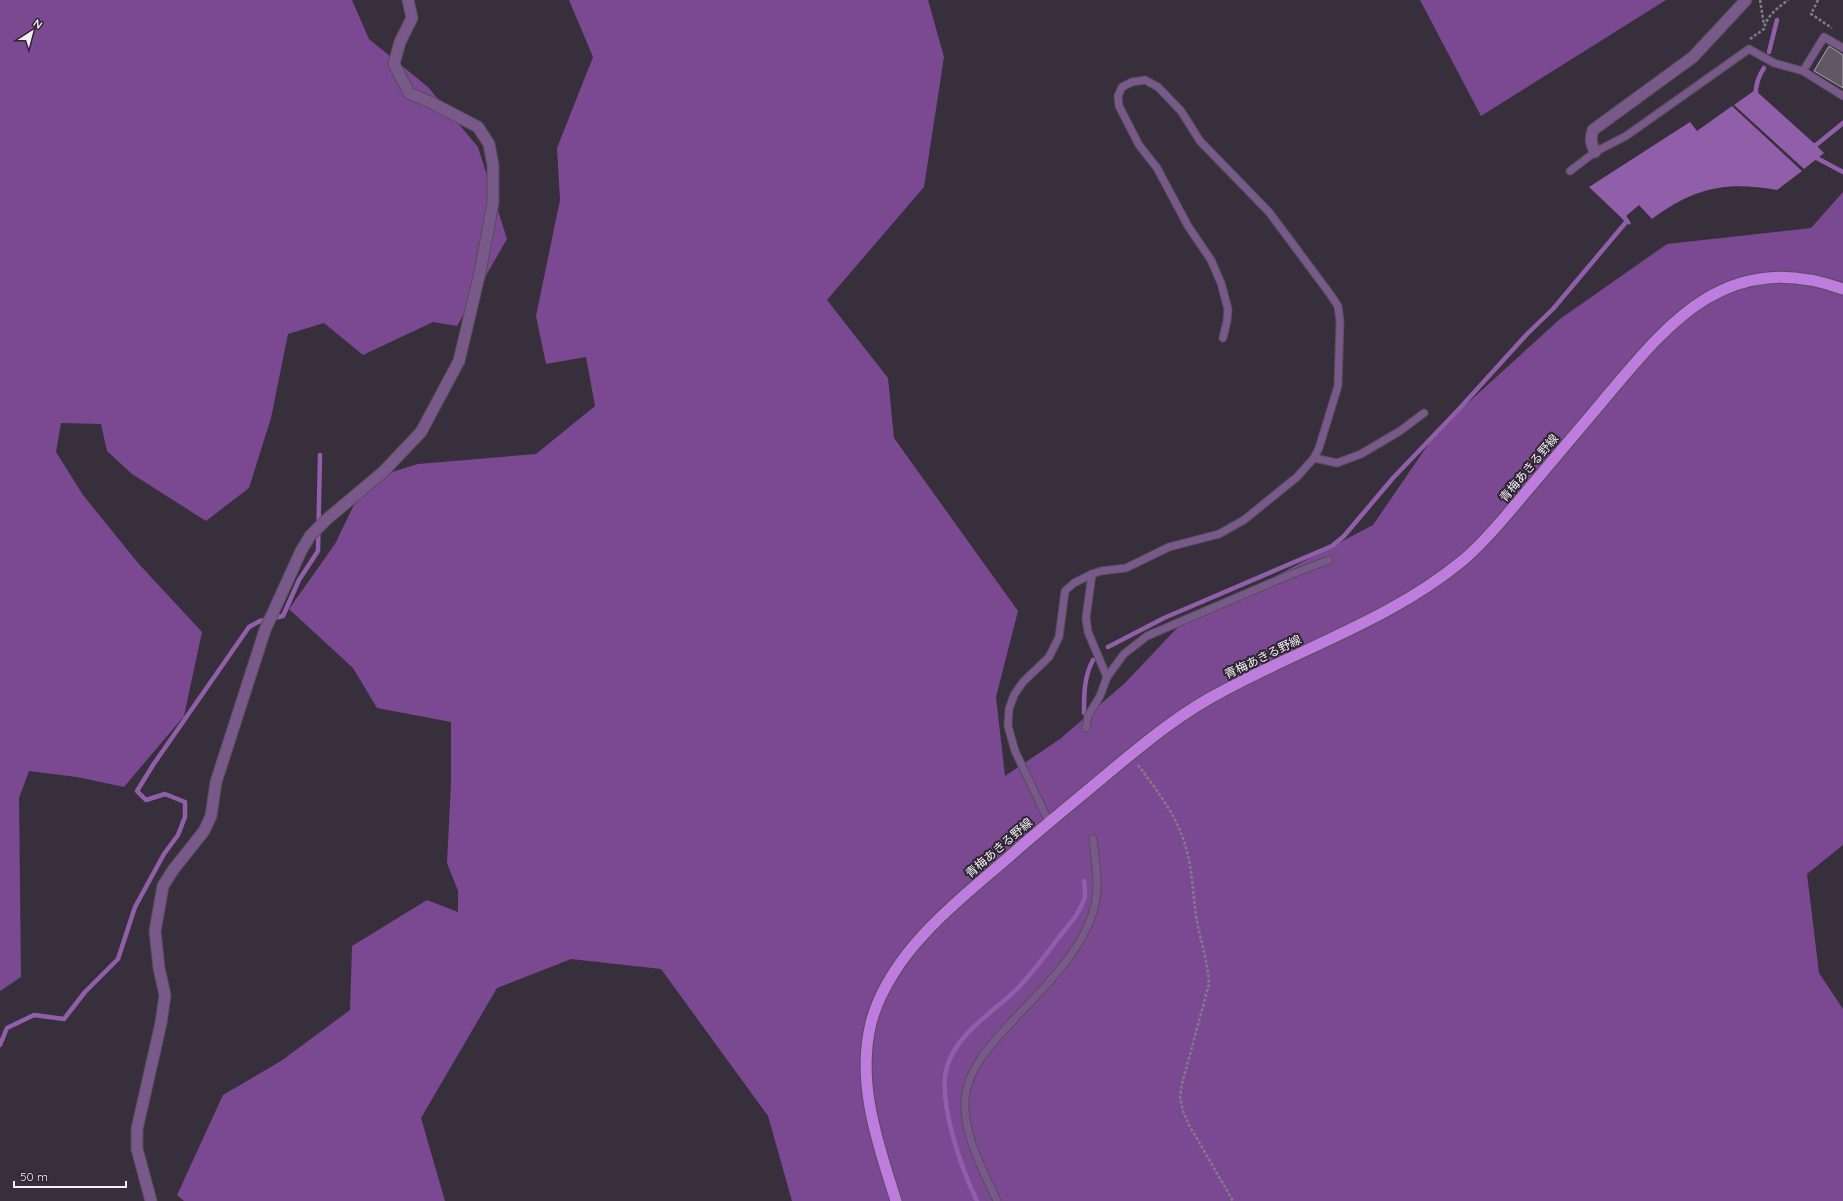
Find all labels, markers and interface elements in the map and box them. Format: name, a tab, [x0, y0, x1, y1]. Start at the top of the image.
north arrow	[12, 12, 52, 52]
text: N	[30, 16, 45, 32]
street label: 青梅あきる野線	[1496, 431, 1561, 505]
street label: 青梅あきる野線	[1222, 631, 1304, 682]
street label: 青梅あきる野線	[962, 814, 1035, 881]
scale bar	[14, 1163, 126, 1189]
text: 50 m	[20, 1169, 48, 1184]

